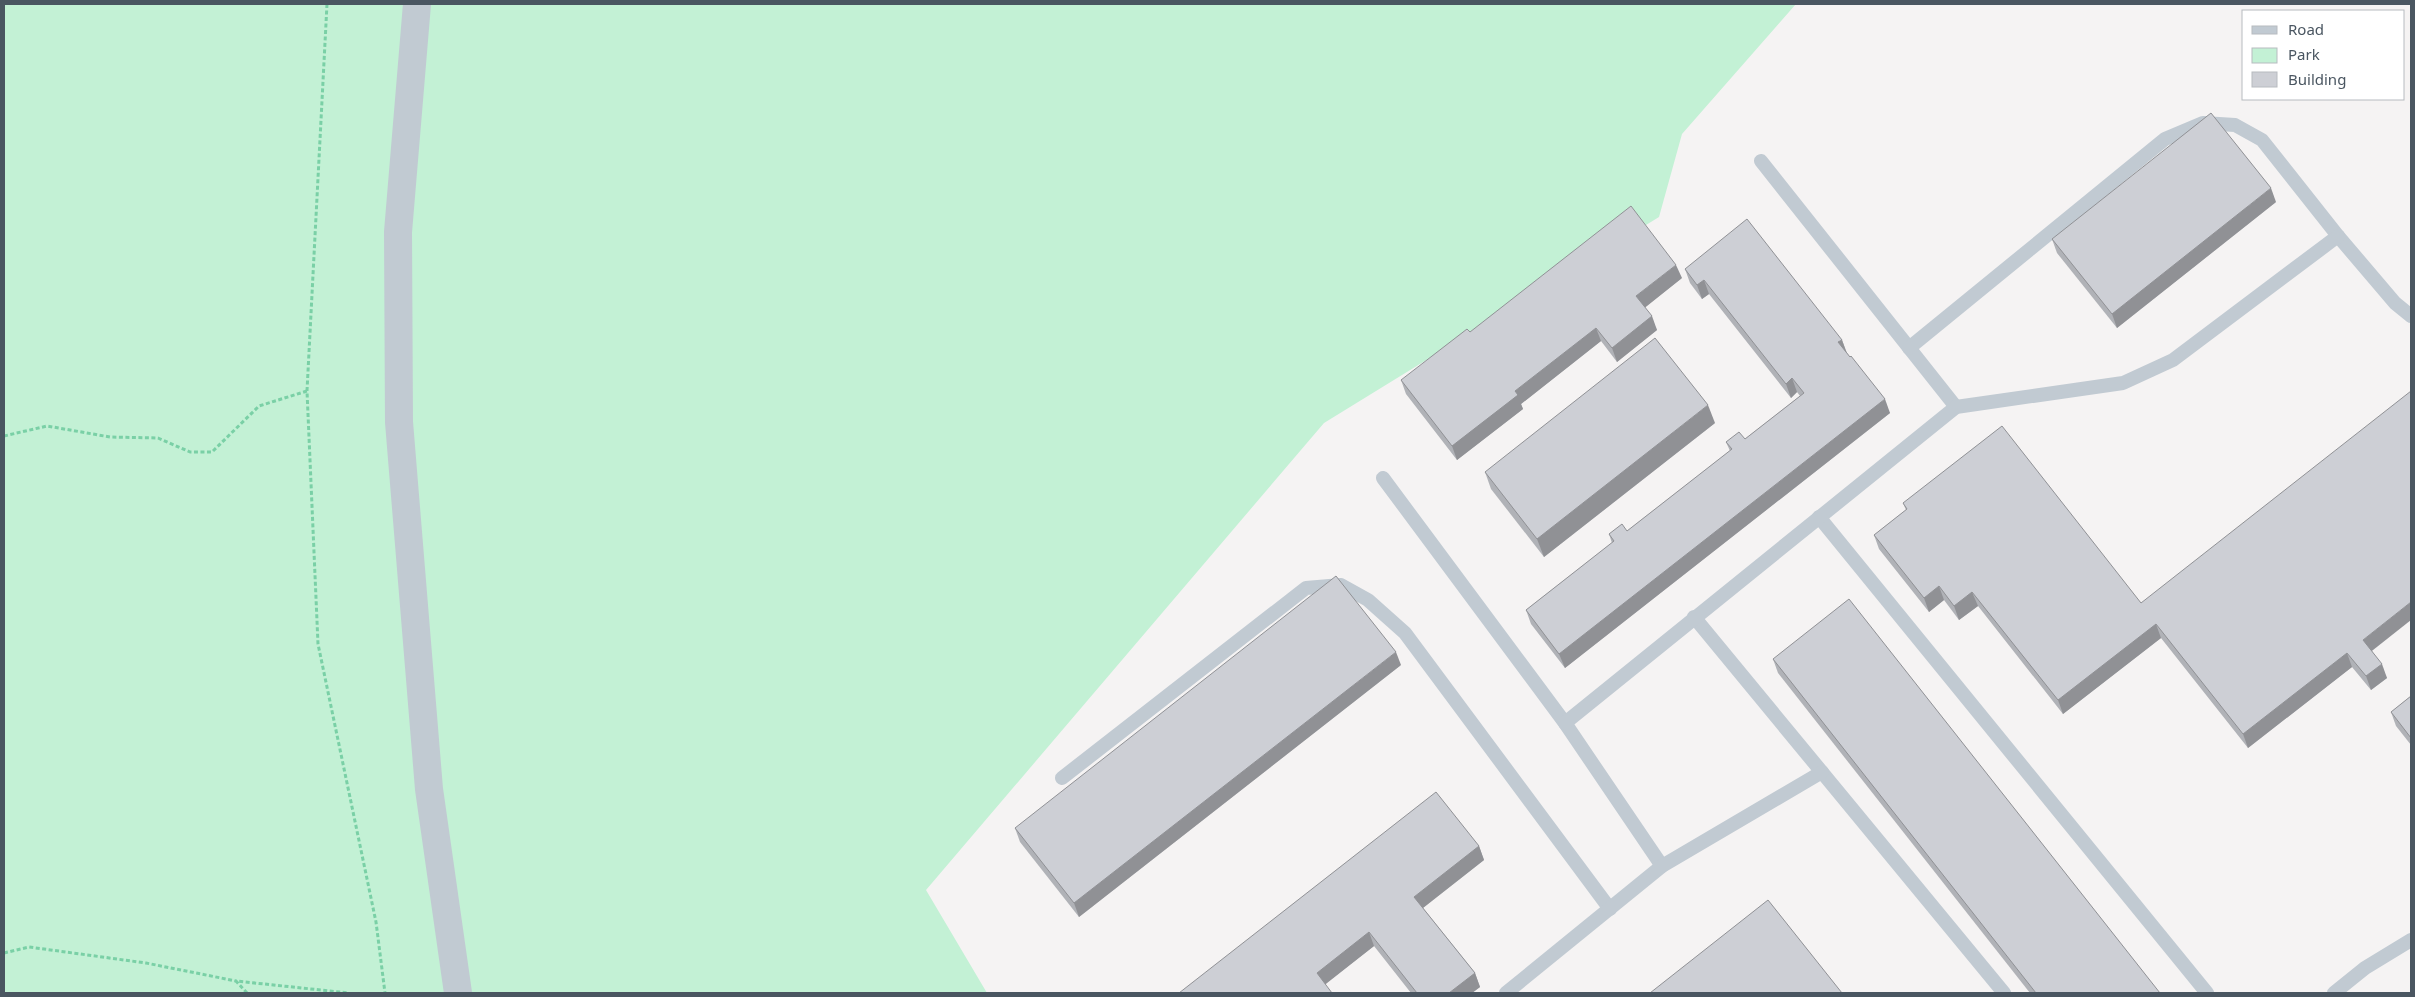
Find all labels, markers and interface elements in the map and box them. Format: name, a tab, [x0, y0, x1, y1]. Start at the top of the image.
legend	[2242, 10, 2405, 100]
text: Road	[2288, 19, 2324, 39]
text: Park	[2288, 44, 2320, 64]
text: Building	[2288, 69, 2346, 89]

